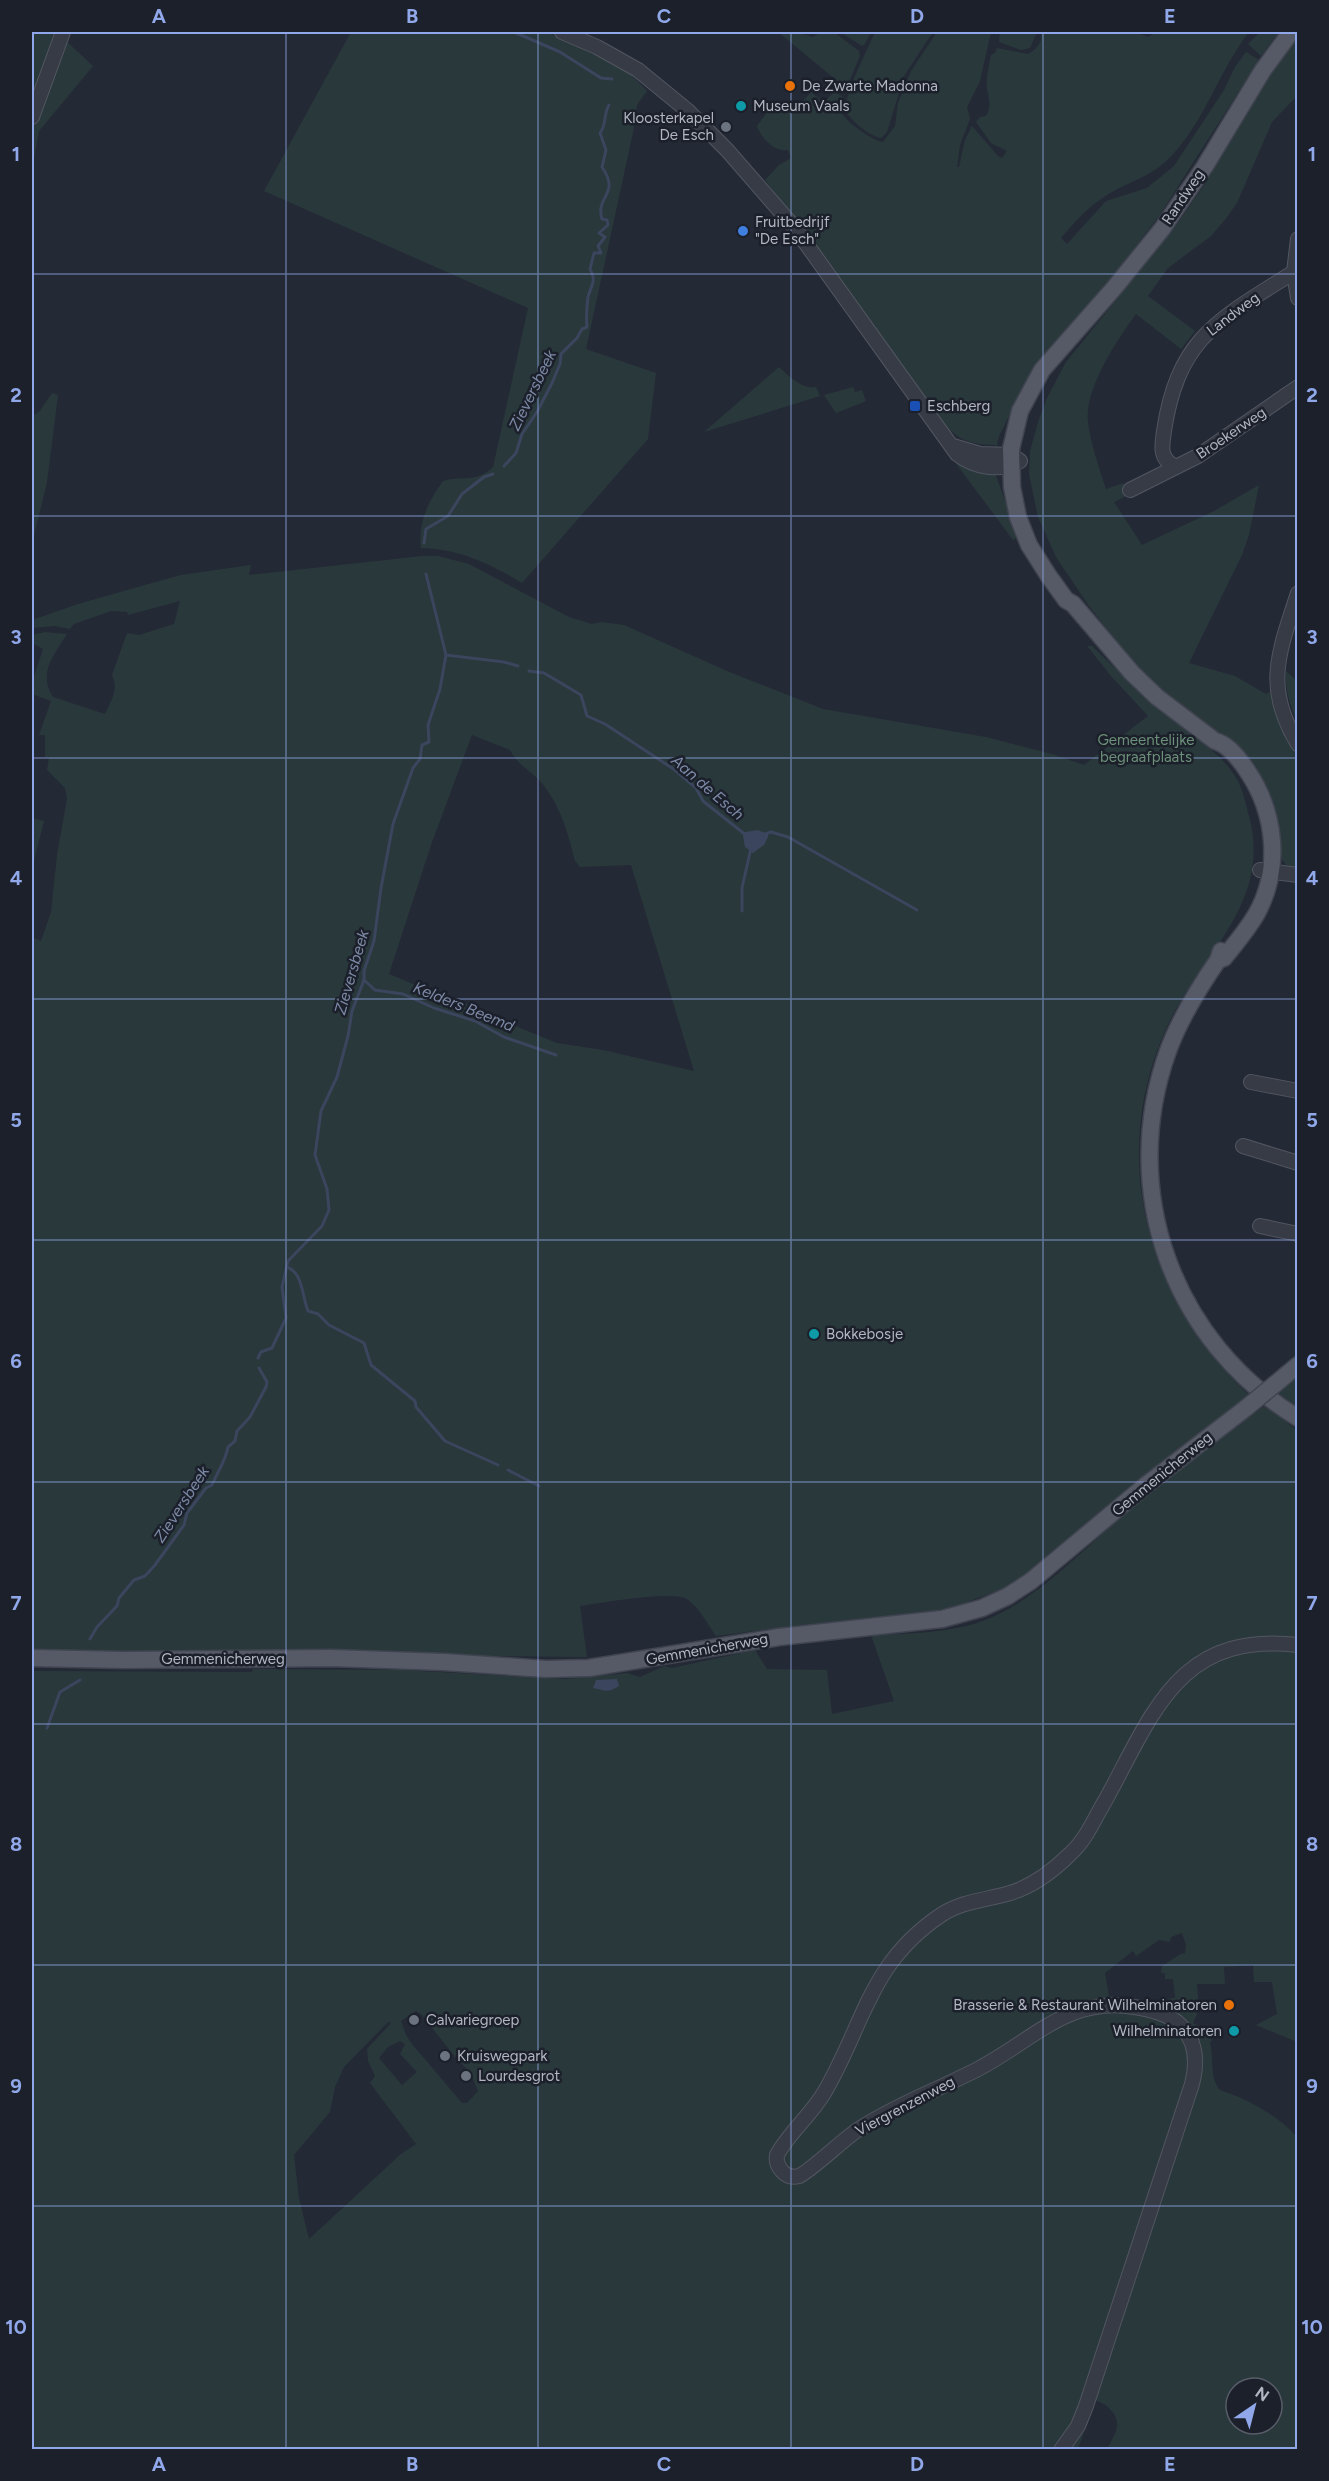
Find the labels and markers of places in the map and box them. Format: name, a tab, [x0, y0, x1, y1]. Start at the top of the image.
place label: De Zwarte Madonna	[802, 77, 938, 95]
marker: De Zwarte Madonna	[783, 79, 797, 93]
place label: Museum Vaals	[753, 97, 849, 115]
marker: Museum Vaals	[734, 99, 748, 113]
place label: Kloosterkapel De Esch	[623, 109, 714, 144]
marker: Kloosterkapel De Esch	[719, 120, 733, 134]
place label: Fruitbedrijf "De Esch"	[755, 213, 830, 248]
marker: Fruitbedrijf "De Esch"	[736, 224, 750, 238]
place label: Eschberg	[927, 397, 990, 415]
marker: Eschberg	[908, 399, 922, 413]
place label: Bokkebosje	[826, 1325, 903, 1343]
marker: Bokkebosje	[807, 1327, 821, 1341]
place label: Brasserie & Restaurant Wilhelminatoren	[953, 1996, 1217, 2014]
marker: Brasserie & Restaurant Wilhelminatoren	[1222, 1998, 1236, 2012]
place label: Calvariegroep	[426, 2011, 520, 2029]
marker: Calvariegroep	[407, 2013, 421, 2027]
place label: Wilhelminatoren	[1113, 2022, 1222, 2040]
marker: Wilhelminatoren	[1227, 2024, 1241, 2038]
place label: Kruiswegpark	[457, 2047, 548, 2065]
marker: Kruiswegpark	[438, 2049, 452, 2063]
place label: Lourdesgrot	[478, 2067, 560, 2085]
marker: Lourdesgrot	[459, 2069, 473, 2083]

